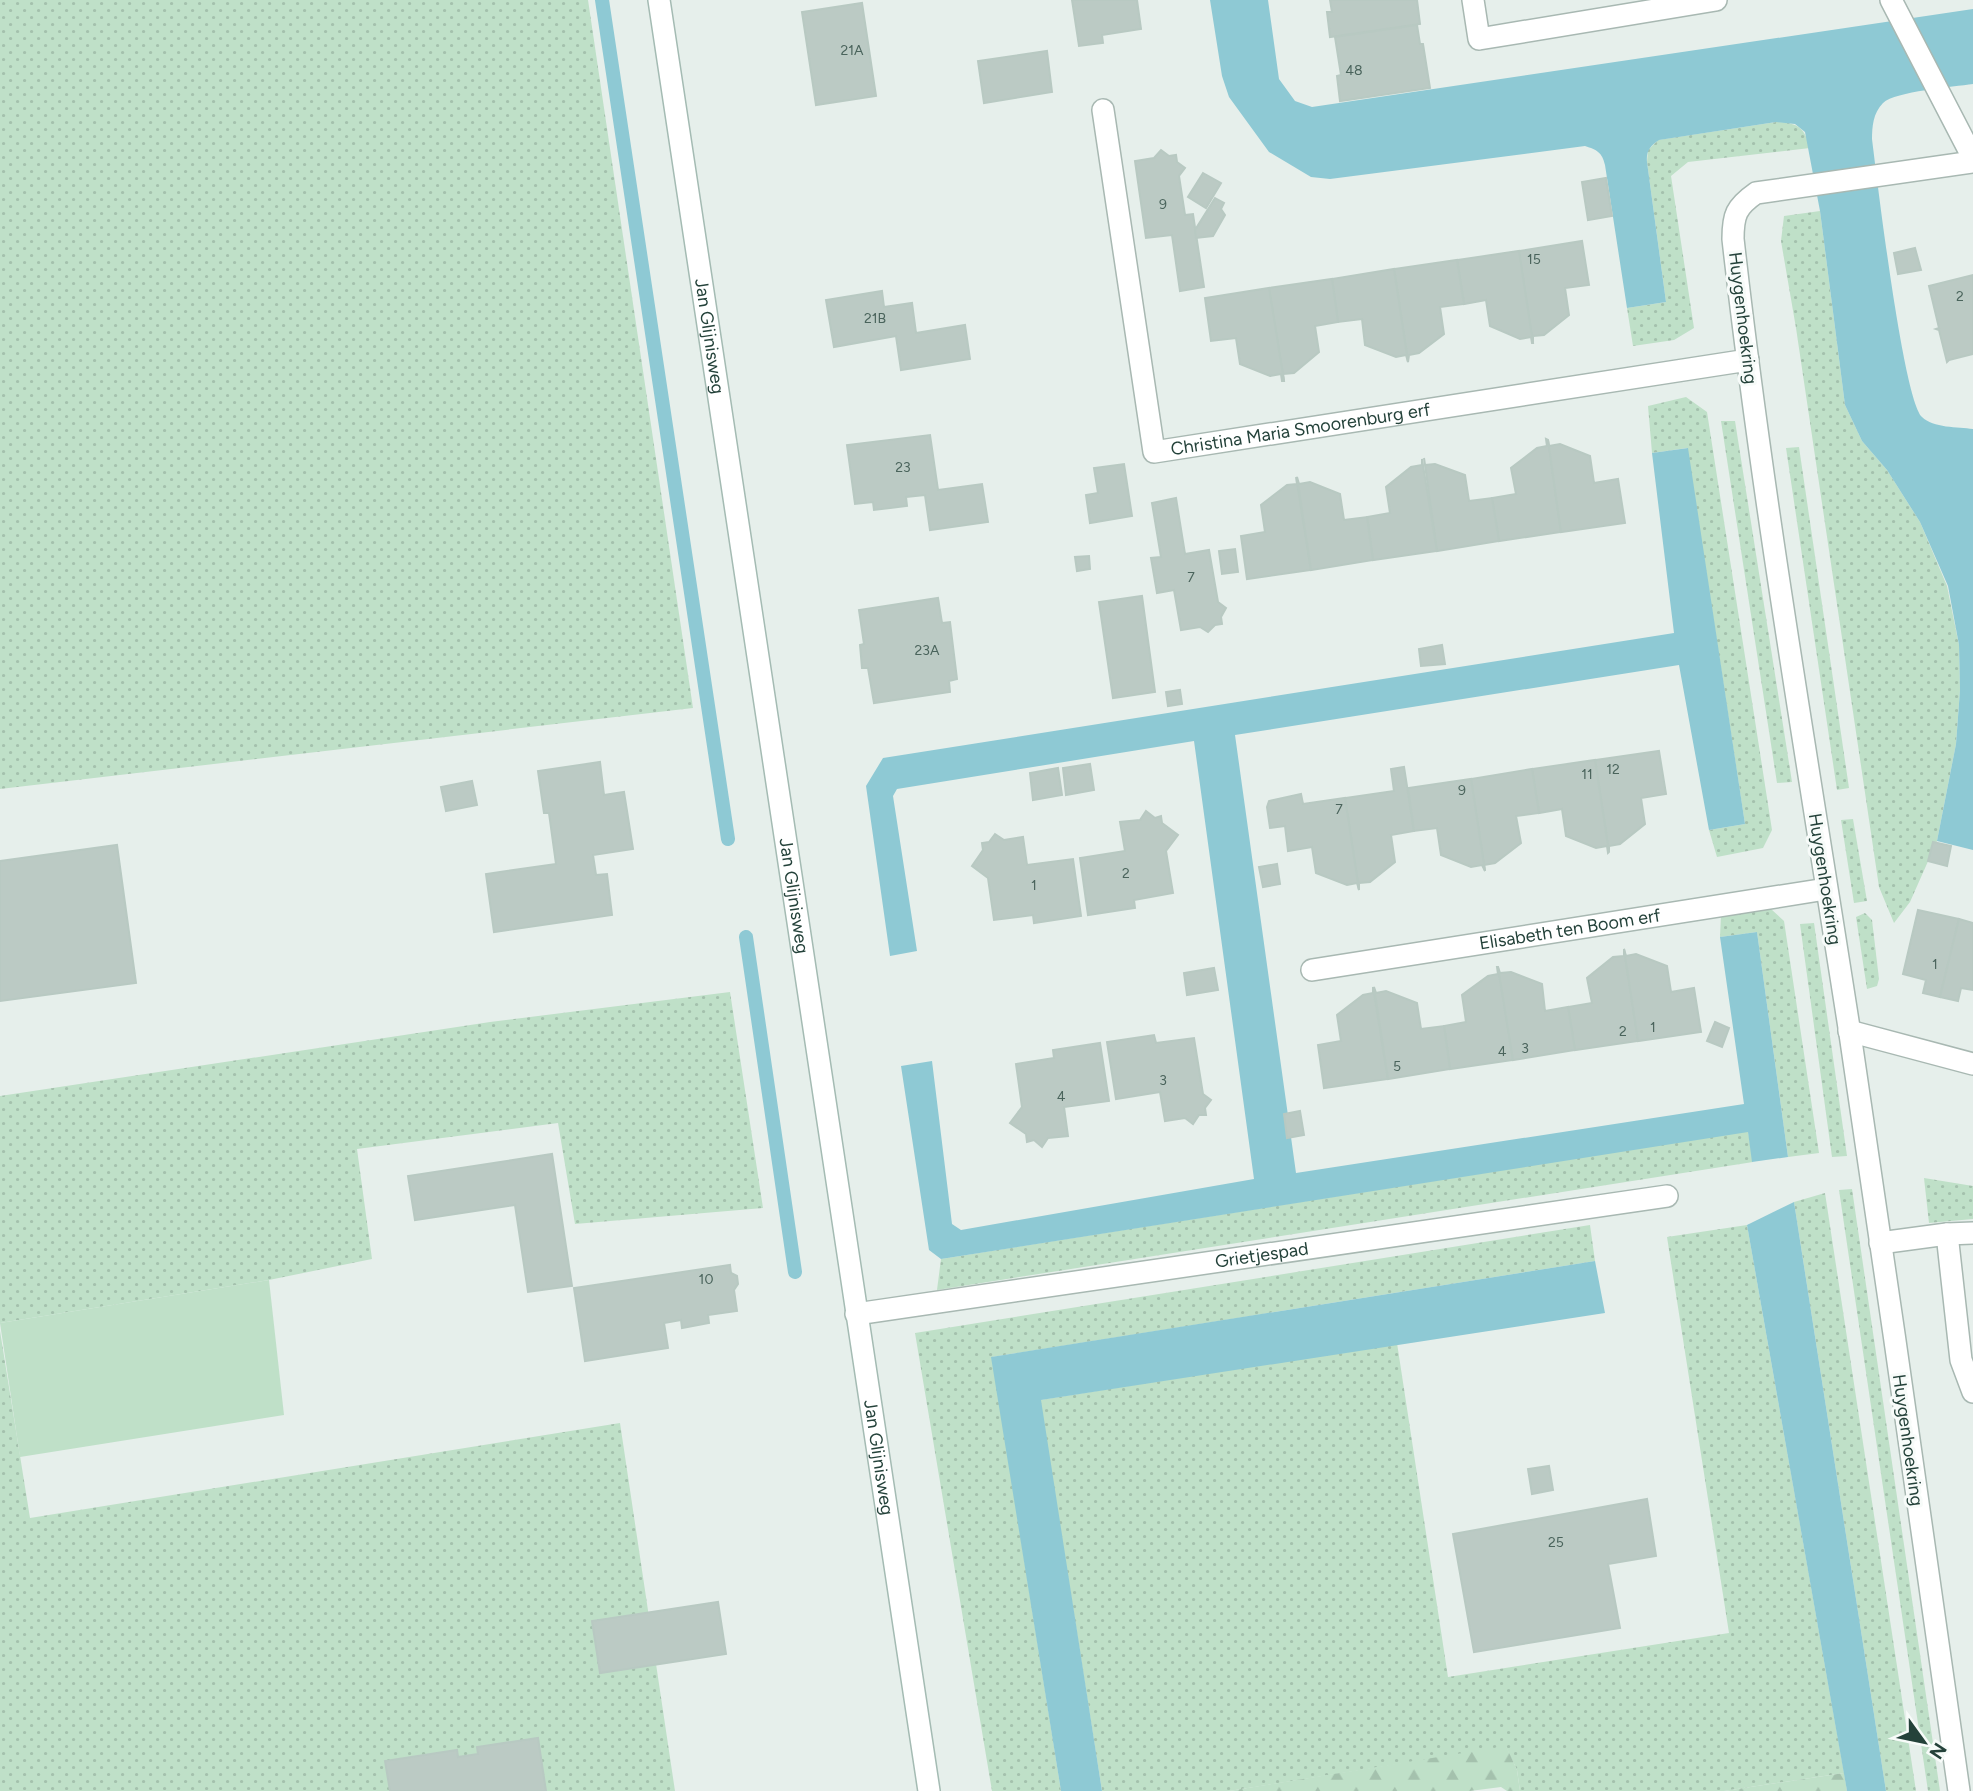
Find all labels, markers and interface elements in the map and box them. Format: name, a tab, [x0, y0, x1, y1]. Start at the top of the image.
house number: 21A	[840, 42, 864, 59]
house number: 48	[1345, 62, 1363, 79]
house number: 9	[1159, 196, 1167, 213]
house number: 15	[1527, 251, 1541, 268]
street label: Huygenhoekring	[1724, 251, 1762, 385]
street label: Jan Glijnisweg	[690, 277, 729, 395]
house number: 2	[1956, 288, 1964, 305]
house number: 21B	[864, 310, 886, 327]
street label: Christina Maria Smoorenburg erf	[1169, 398, 1432, 460]
house number: 23	[895, 459, 911, 476]
house number: 7	[1187, 569, 1195, 586]
house number: 23A	[915, 642, 940, 659]
house number: 12	[1606, 761, 1620, 778]
house number: 11	[1581, 766, 1593, 783]
house number: 9	[1458, 782, 1466, 799]
house number: 7	[1335, 801, 1343, 818]
street label: Huygenhoekring	[1804, 812, 1846, 946]
street label: Jan Glijnisweg	[774, 837, 814, 955]
house number: 2	[1122, 865, 1130, 882]
house number: 1	[1031, 877, 1037, 894]
street label: Elisabeth ten Boom erf	[1477, 904, 1662, 955]
house number: 1	[1932, 956, 1938, 973]
house number: 1	[1650, 1019, 1656, 1036]
house number: 2	[1619, 1023, 1627, 1040]
house number: 3	[1521, 1040, 1529, 1057]
house number: 4	[1498, 1043, 1507, 1060]
house number: 5	[1393, 1058, 1401, 1075]
house number: 3	[1159, 1072, 1167, 1089]
house number: 4	[1057, 1088, 1066, 1105]
street label: Grietjespad	[1214, 1237, 1310, 1273]
house number: 10	[699, 1271, 713, 1288]
street label: Huygenhoekring	[1888, 1373, 1928, 1507]
street label: Jan Glijnisweg	[859, 1398, 898, 1517]
house number: 25	[1548, 1534, 1564, 1551]
north arrow	[1889, 1707, 1959, 1777]
text: N	[1924, 1739, 1951, 1763]

